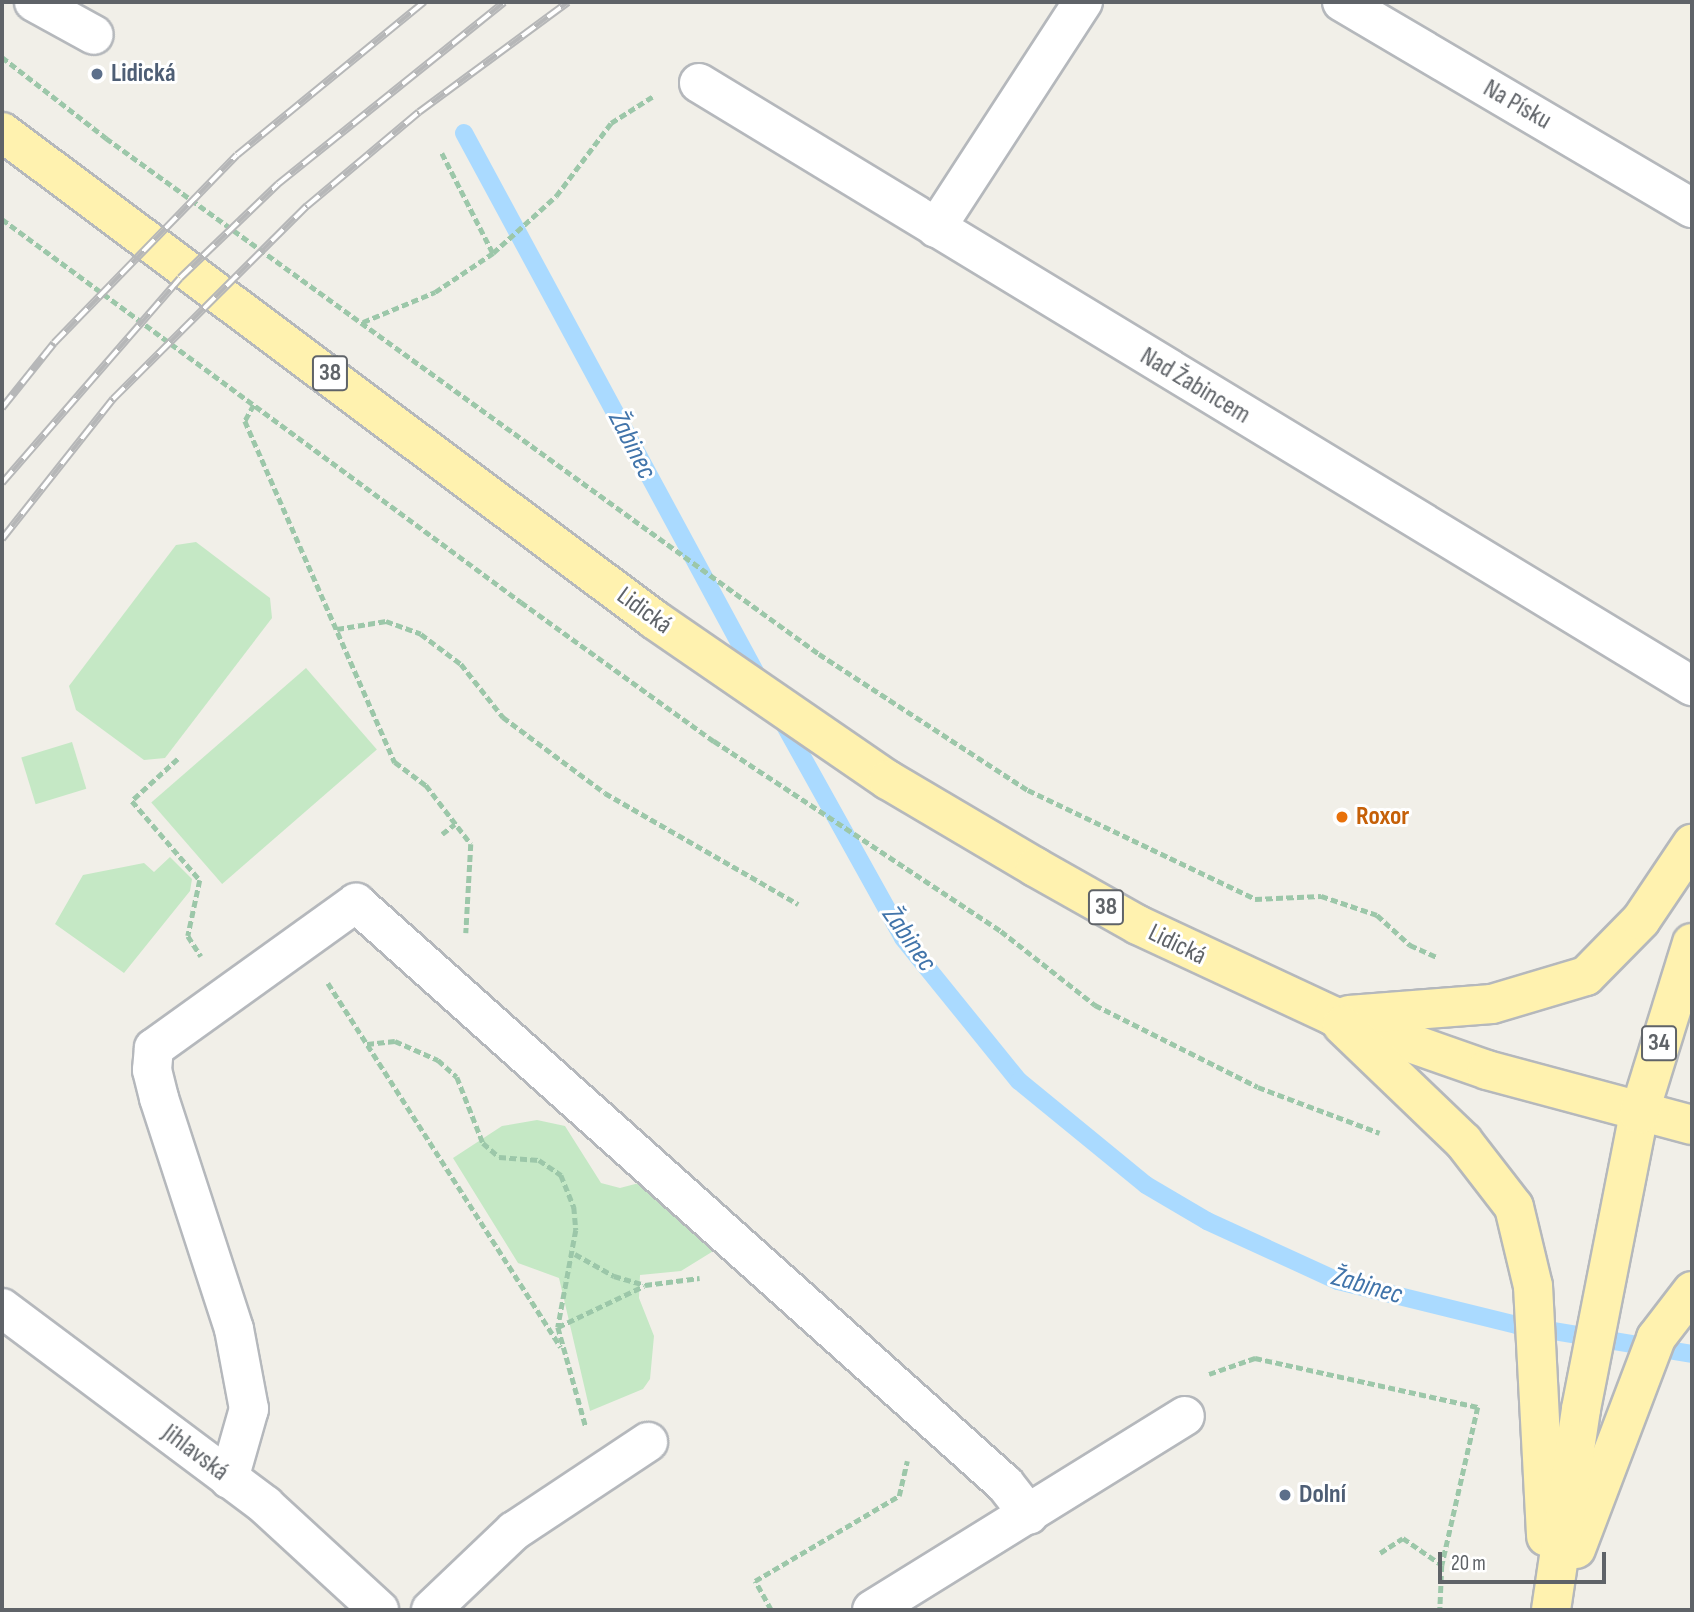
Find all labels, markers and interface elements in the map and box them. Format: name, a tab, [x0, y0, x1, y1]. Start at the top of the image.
place label: Lidická	[111, 58, 176, 90]
marker: Lidická	[89, 66, 105, 82]
street label: Na Písku	[1477, 73, 1557, 137]
street label: Nad Žabincem	[1134, 341, 1256, 431]
road number: 38	[311, 352, 349, 394]
water label: Žabinec	[601, 405, 663, 485]
street label: Lidická	[610, 581, 678, 641]
place label: Roxor	[1356, 801, 1409, 833]
marker: Roxor	[1334, 809, 1350, 825]
road number: 38	[1087, 887, 1125, 928]
water label: Žabinec	[875, 900, 943, 978]
street label: Lidická	[1143, 918, 1211, 972]
road number: 34	[1640, 1023, 1678, 1064]
water label: Žabinec	[1328, 1260, 1406, 1312]
street label: Jihlavská	[156, 1418, 234, 1488]
place label: Dolní	[1299, 1479, 1346, 1511]
marker: Dolní	[1277, 1487, 1293, 1503]
scale bar	[1442, 1538, 1610, 1582]
text: 20 m	[1451, 1551, 1486, 1576]

